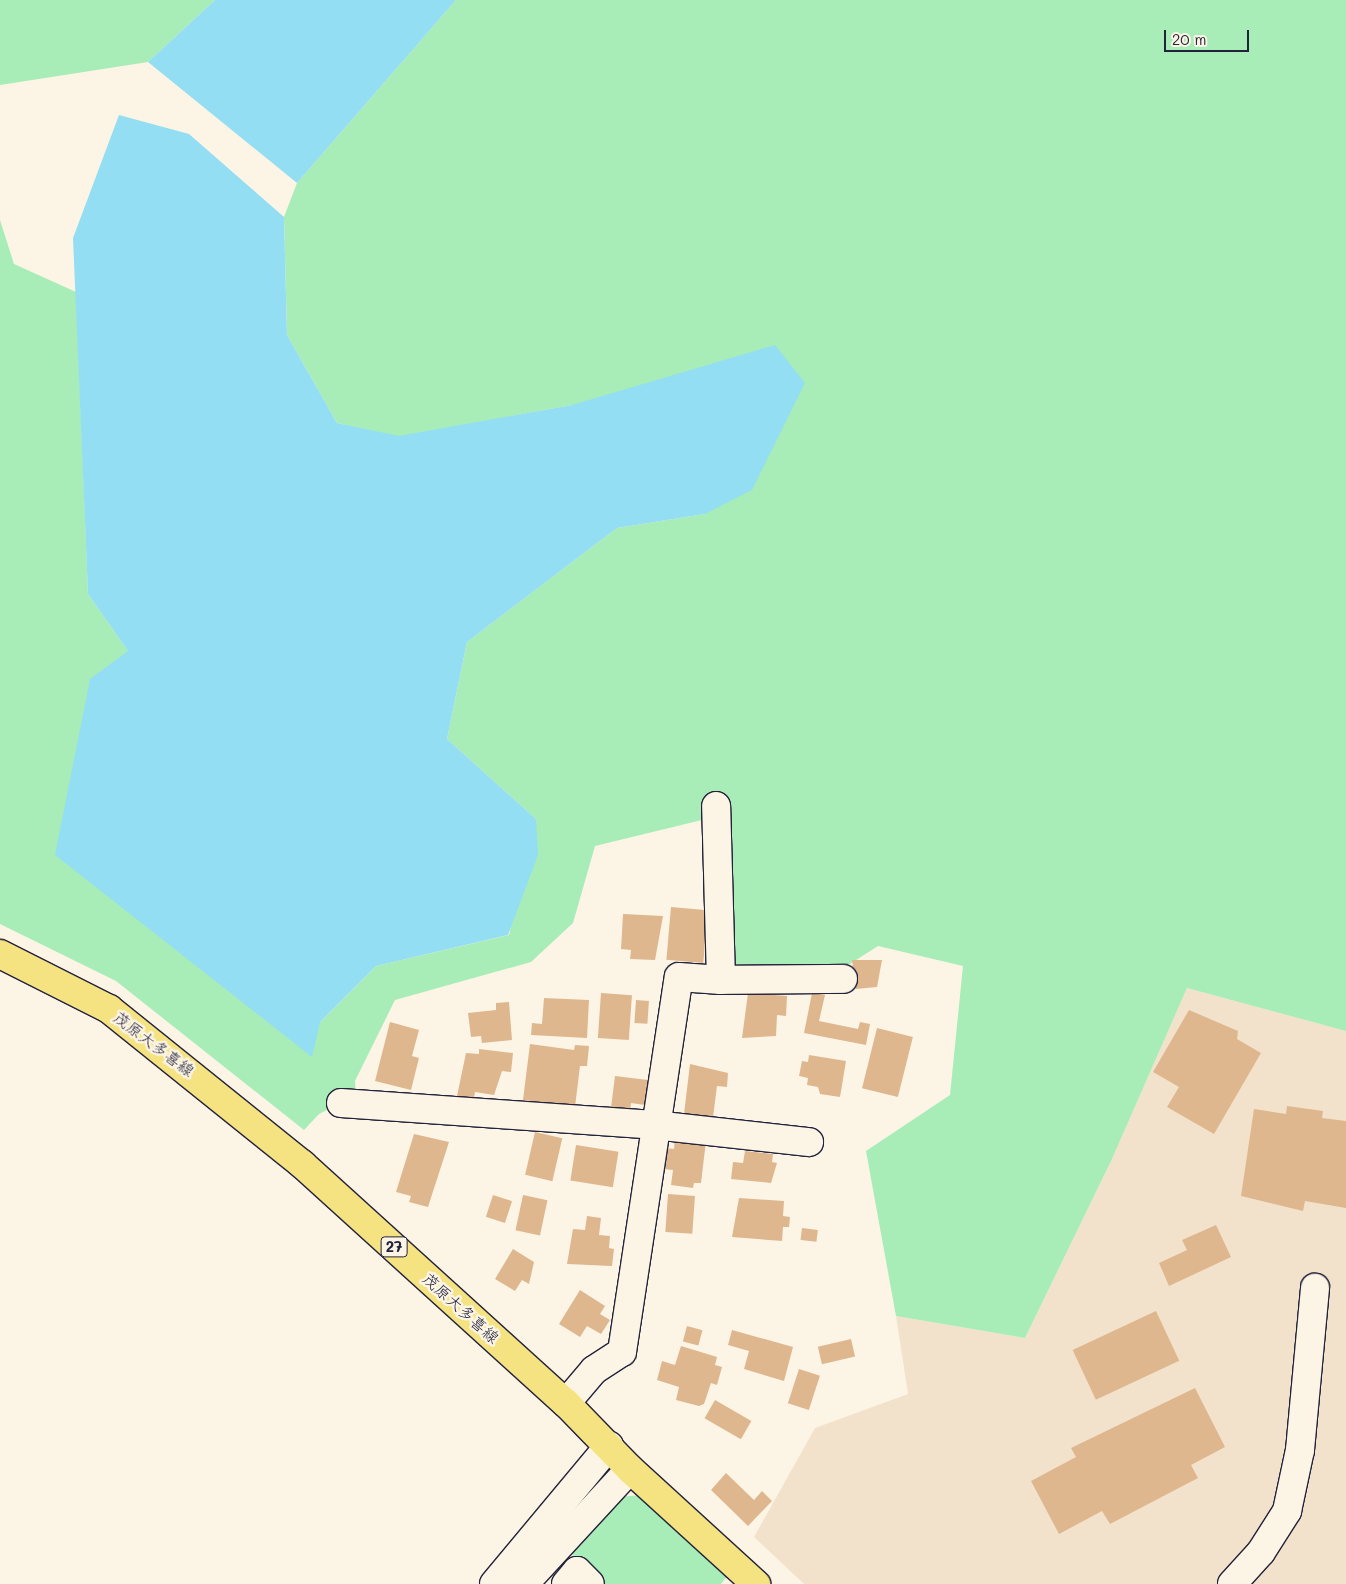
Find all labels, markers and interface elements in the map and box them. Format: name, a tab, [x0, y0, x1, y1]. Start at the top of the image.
scale bar	[1166, 20, 1251, 52]
text: 20 m	[1172, 29, 1206, 49]
street label: 茂原大多喜線	[110, 1007, 198, 1081]
road number: 27	[380, 1234, 408, 1260]
street label: 茂原大多喜線	[419, 1269, 503, 1347]

